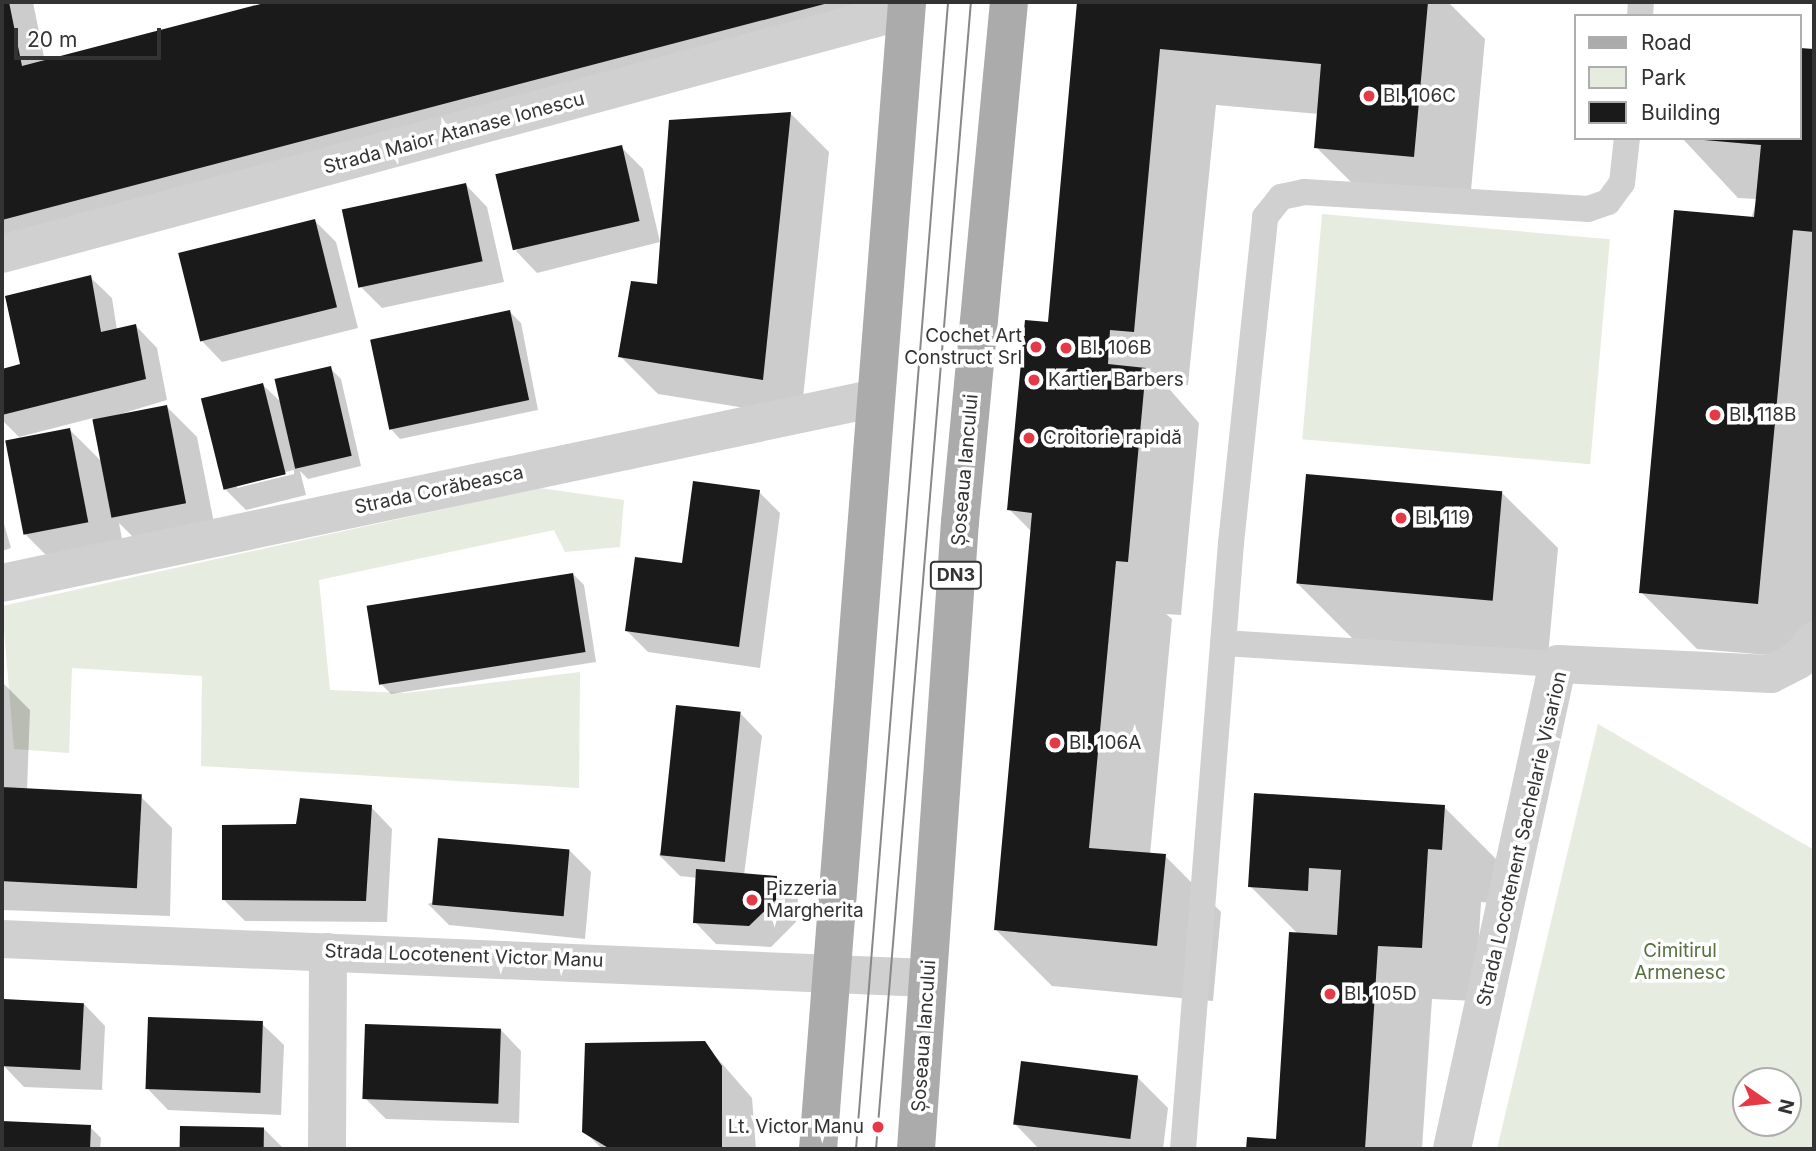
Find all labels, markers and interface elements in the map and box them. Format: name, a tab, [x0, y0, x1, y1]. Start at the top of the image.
scale bar	[18, 14, 164, 58]
legend	[1574, 14, 1802, 140]
text: 20 m	[27, 27, 77, 52]
text: Road	[1641, 30, 1692, 55]
text: Park	[1641, 65, 1686, 90]
place label: Bl. 106C	[1383, 85, 1456, 107]
street label: Strada Maior Atanase Ionescu	[321, 87, 587, 179]
marker: Bl. 106C	[1361, 88, 1377, 104]
text: Building	[1641, 100, 1721, 125]
place label: Cochet Art Construct Srl	[904, 325, 1022, 369]
place label: Bl. 106B	[1080, 337, 1152, 359]
marker: Cochet Art Construct Srl	[1028, 339, 1044, 355]
marker: Bl. 106B	[1058, 340, 1074, 356]
place label: Kartier Barbers	[1048, 369, 1184, 391]
marker: Kartier Barbers	[1026, 372, 1042, 388]
street label: Șoseaua Iancului	[947, 393, 983, 547]
place label: Bl. 118B	[1729, 404, 1796, 426]
marker: Bl. 118B	[1707, 407, 1723, 423]
place label: Croitorie rapidă	[1043, 427, 1182, 449]
marker: Croitorie rapidă	[1021, 430, 1037, 446]
street label: Strada Corăbeasca	[352, 461, 526, 519]
place label: Bl. 119	[1415, 507, 1470, 529]
marker: Bl. 119	[1393, 510, 1409, 526]
road number: DN3	[930, 560, 982, 590]
street label: Strada Locotenent Sachelarie Visarion	[1472, 669, 1572, 1009]
place label: Bl. 106A	[1069, 732, 1141, 754]
marker: Bl. 106A	[1047, 735, 1063, 751]
place label: Pizzeria Margherita	[766, 878, 864, 922]
marker: Pizzeria Margherita	[744, 892, 760, 908]
street label: Strada Locotenent Victor Manu	[324, 940, 604, 972]
park label: Cimitirul Armenesc	[1634, 940, 1726, 984]
street label: Șoseaua Iancului	[907, 959, 941, 1113]
place label: Bl. 105D	[1344, 983, 1417, 1005]
marker: Bl. 105D	[1322, 986, 1338, 1002]
north arrow	[1732, 1067, 1802, 1137]
text: N	[1773, 1097, 1799, 1117]
place label: Lt. Victor Manu	[728, 1116, 864, 1138]
marker: Lt. Victor Manu	[870, 1119, 886, 1135]

